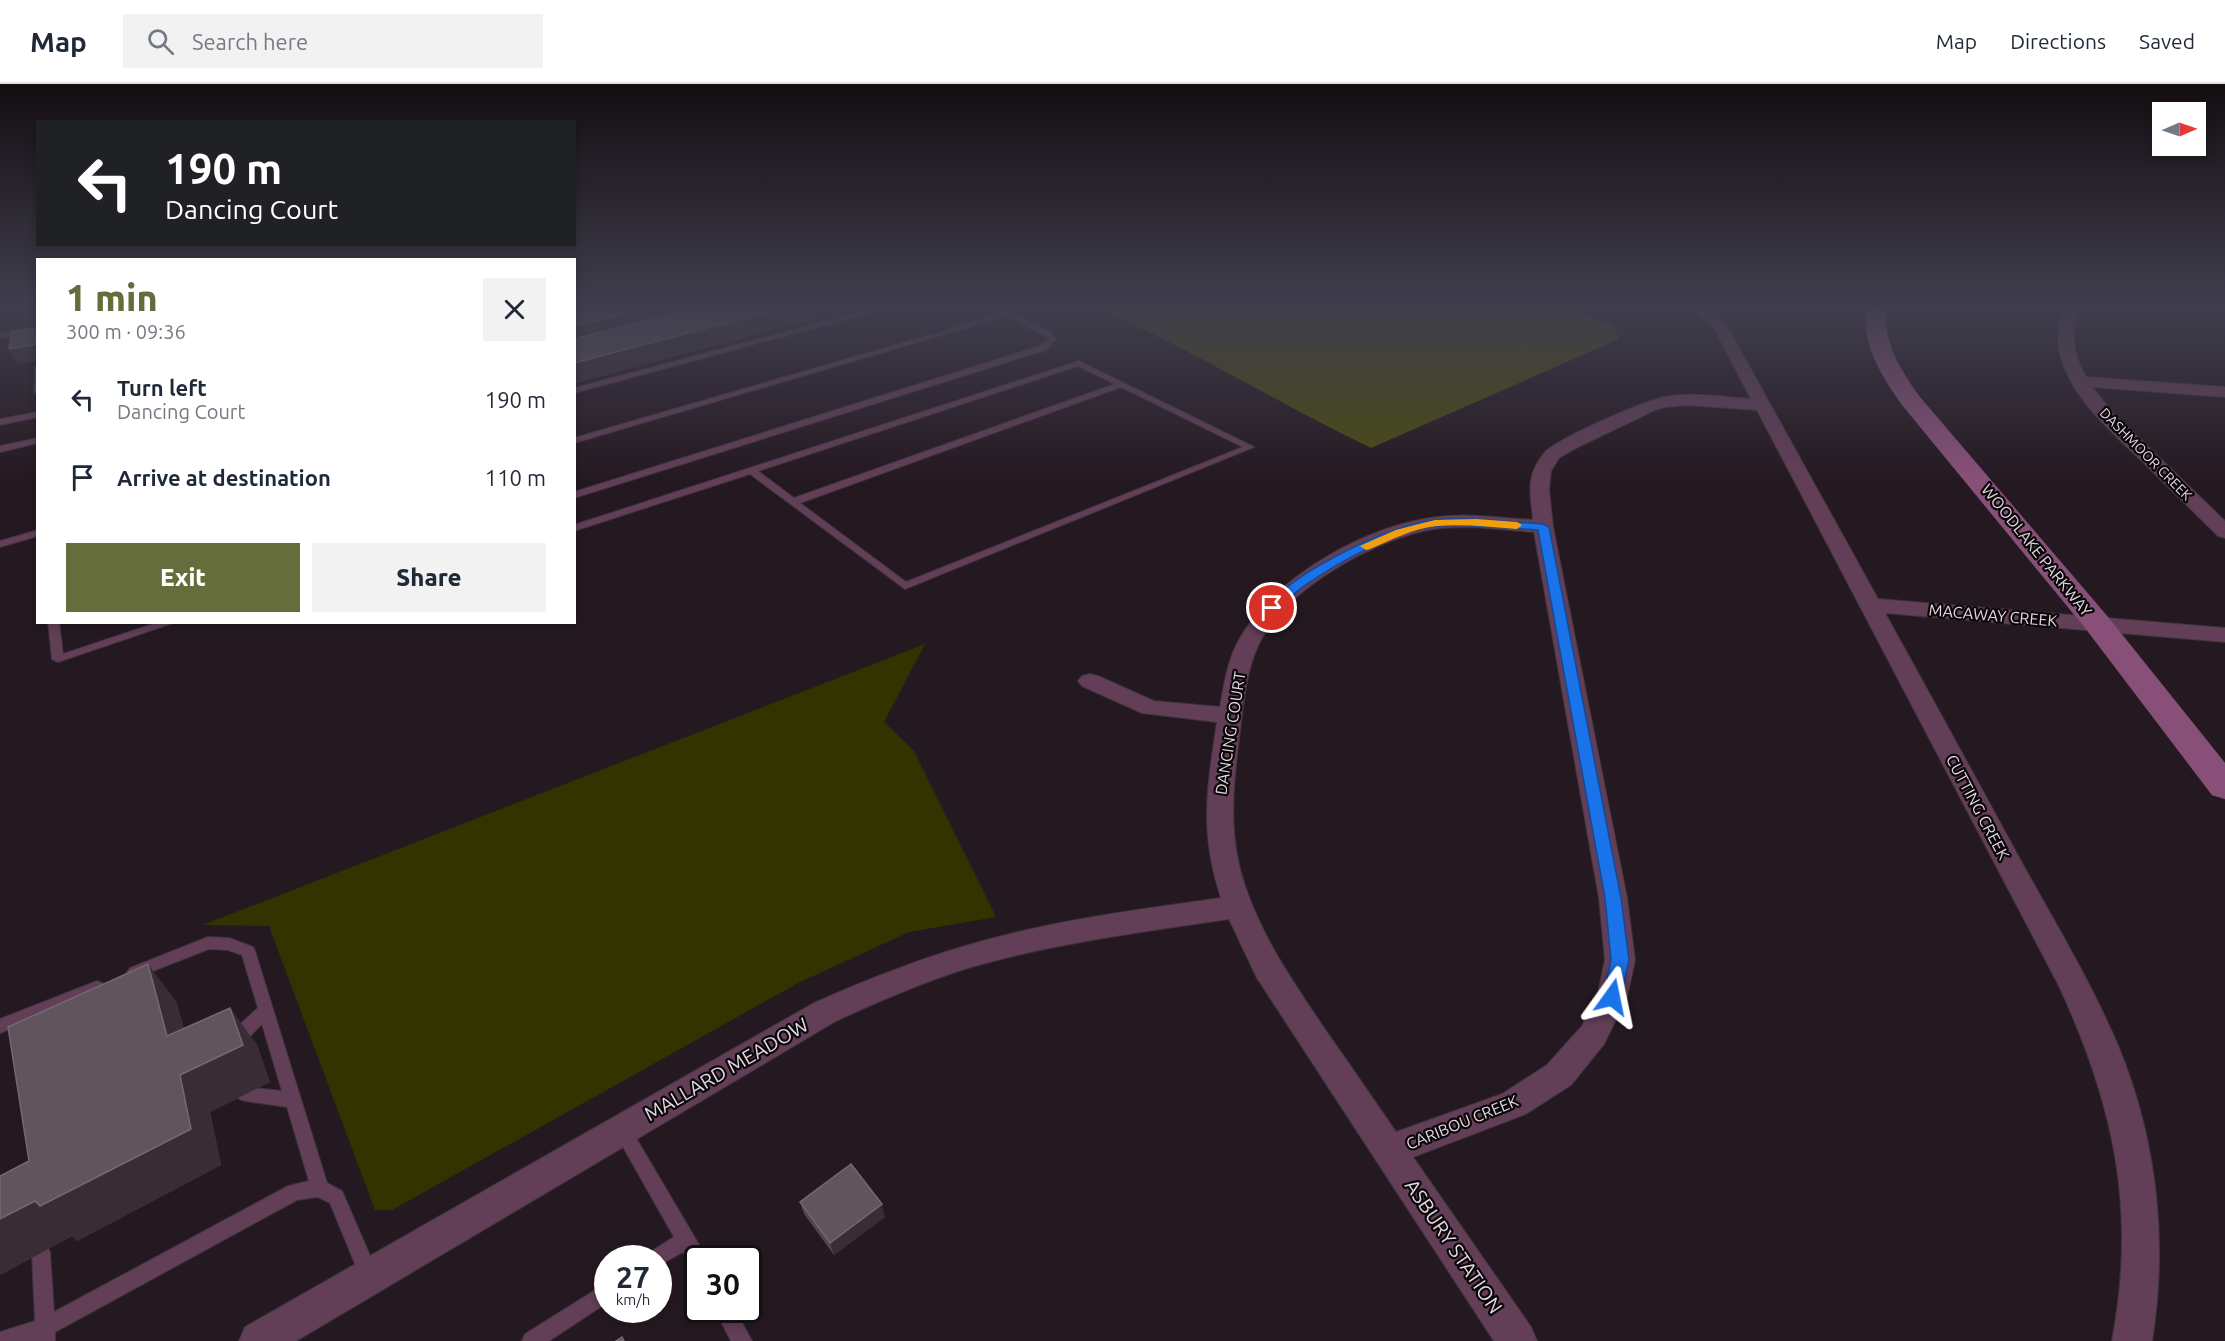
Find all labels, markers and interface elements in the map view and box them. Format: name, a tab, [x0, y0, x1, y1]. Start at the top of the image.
search box	[123, 14, 543, 68]
icon: search	[144, 25, 177, 58]
text: Map	[30, 26, 87, 57]
text: Search here	[192, 29, 308, 54]
text: Map	[1936, 29, 1977, 53]
text: Directions	[2010, 29, 2106, 53]
text: Saved	[2139, 29, 2195, 53]
north arrow	[2152, 102, 2206, 156]
map controls	[2152, 102, 2206, 156]
icon: left	[66, 144, 144, 222]
text: 190 m	[165, 145, 282, 192]
text: Dancing Court	[165, 194, 338, 224]
text: 1 min	[66, 277, 158, 318]
button: close	[483, 278, 546, 341]
text: 300 m · 09:36	[66, 320, 186, 343]
text: Turn left	[117, 375, 207, 400]
icon: left	[66, 383, 99, 416]
text: 190 m	[485, 387, 546, 412]
text: Dancing Court	[117, 400, 245, 423]
street label: DASHMOOR CREEK	[2097, 405, 2196, 504]
icon: arrive	[66, 461, 99, 494]
text: Arrive at destination	[117, 465, 331, 490]
text: 110 m	[485, 465, 546, 490]
street label: WOODLAKE PARKWAY	[1978, 480, 2096, 620]
button: Exit	[66, 543, 300, 612]
button: Share	[312, 543, 546, 612]
pin	[1246, 582, 1297, 633]
icon: arrive	[1255, 591, 1288, 624]
street label: MACAWAY CREEK	[1928, 600, 2058, 630]
street label: DANCING COURT	[1211, 670, 1249, 796]
street label: CUTTING CREEK	[1943, 751, 2013, 863]
position arrow	[1580, 965, 1644, 1029]
street label: MALLARD MEADOW	[640, 1013, 812, 1125]
street label: CARIBOU CREEK	[1403, 1091, 1521, 1153]
street label: ASBURY STATION	[1401, 1174, 1507, 1318]
speed limit sign: 30	[684, 1245, 762, 1323]
text: 27	[616, 1260, 650, 1294]
text: km/h	[616, 1291, 650, 1308]

